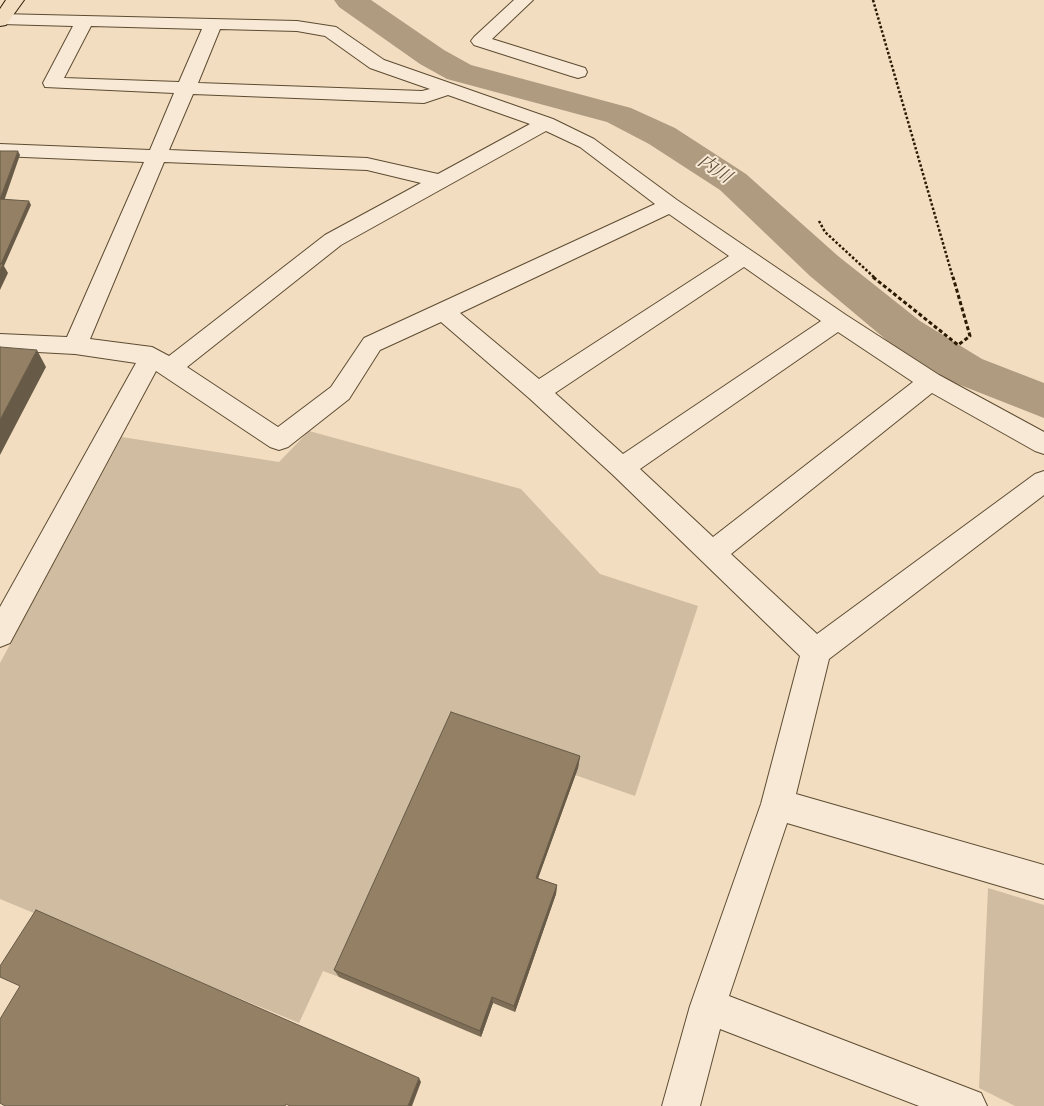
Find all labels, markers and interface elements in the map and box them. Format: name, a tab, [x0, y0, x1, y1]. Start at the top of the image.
water label: 内川	[693, 151, 735, 189]

